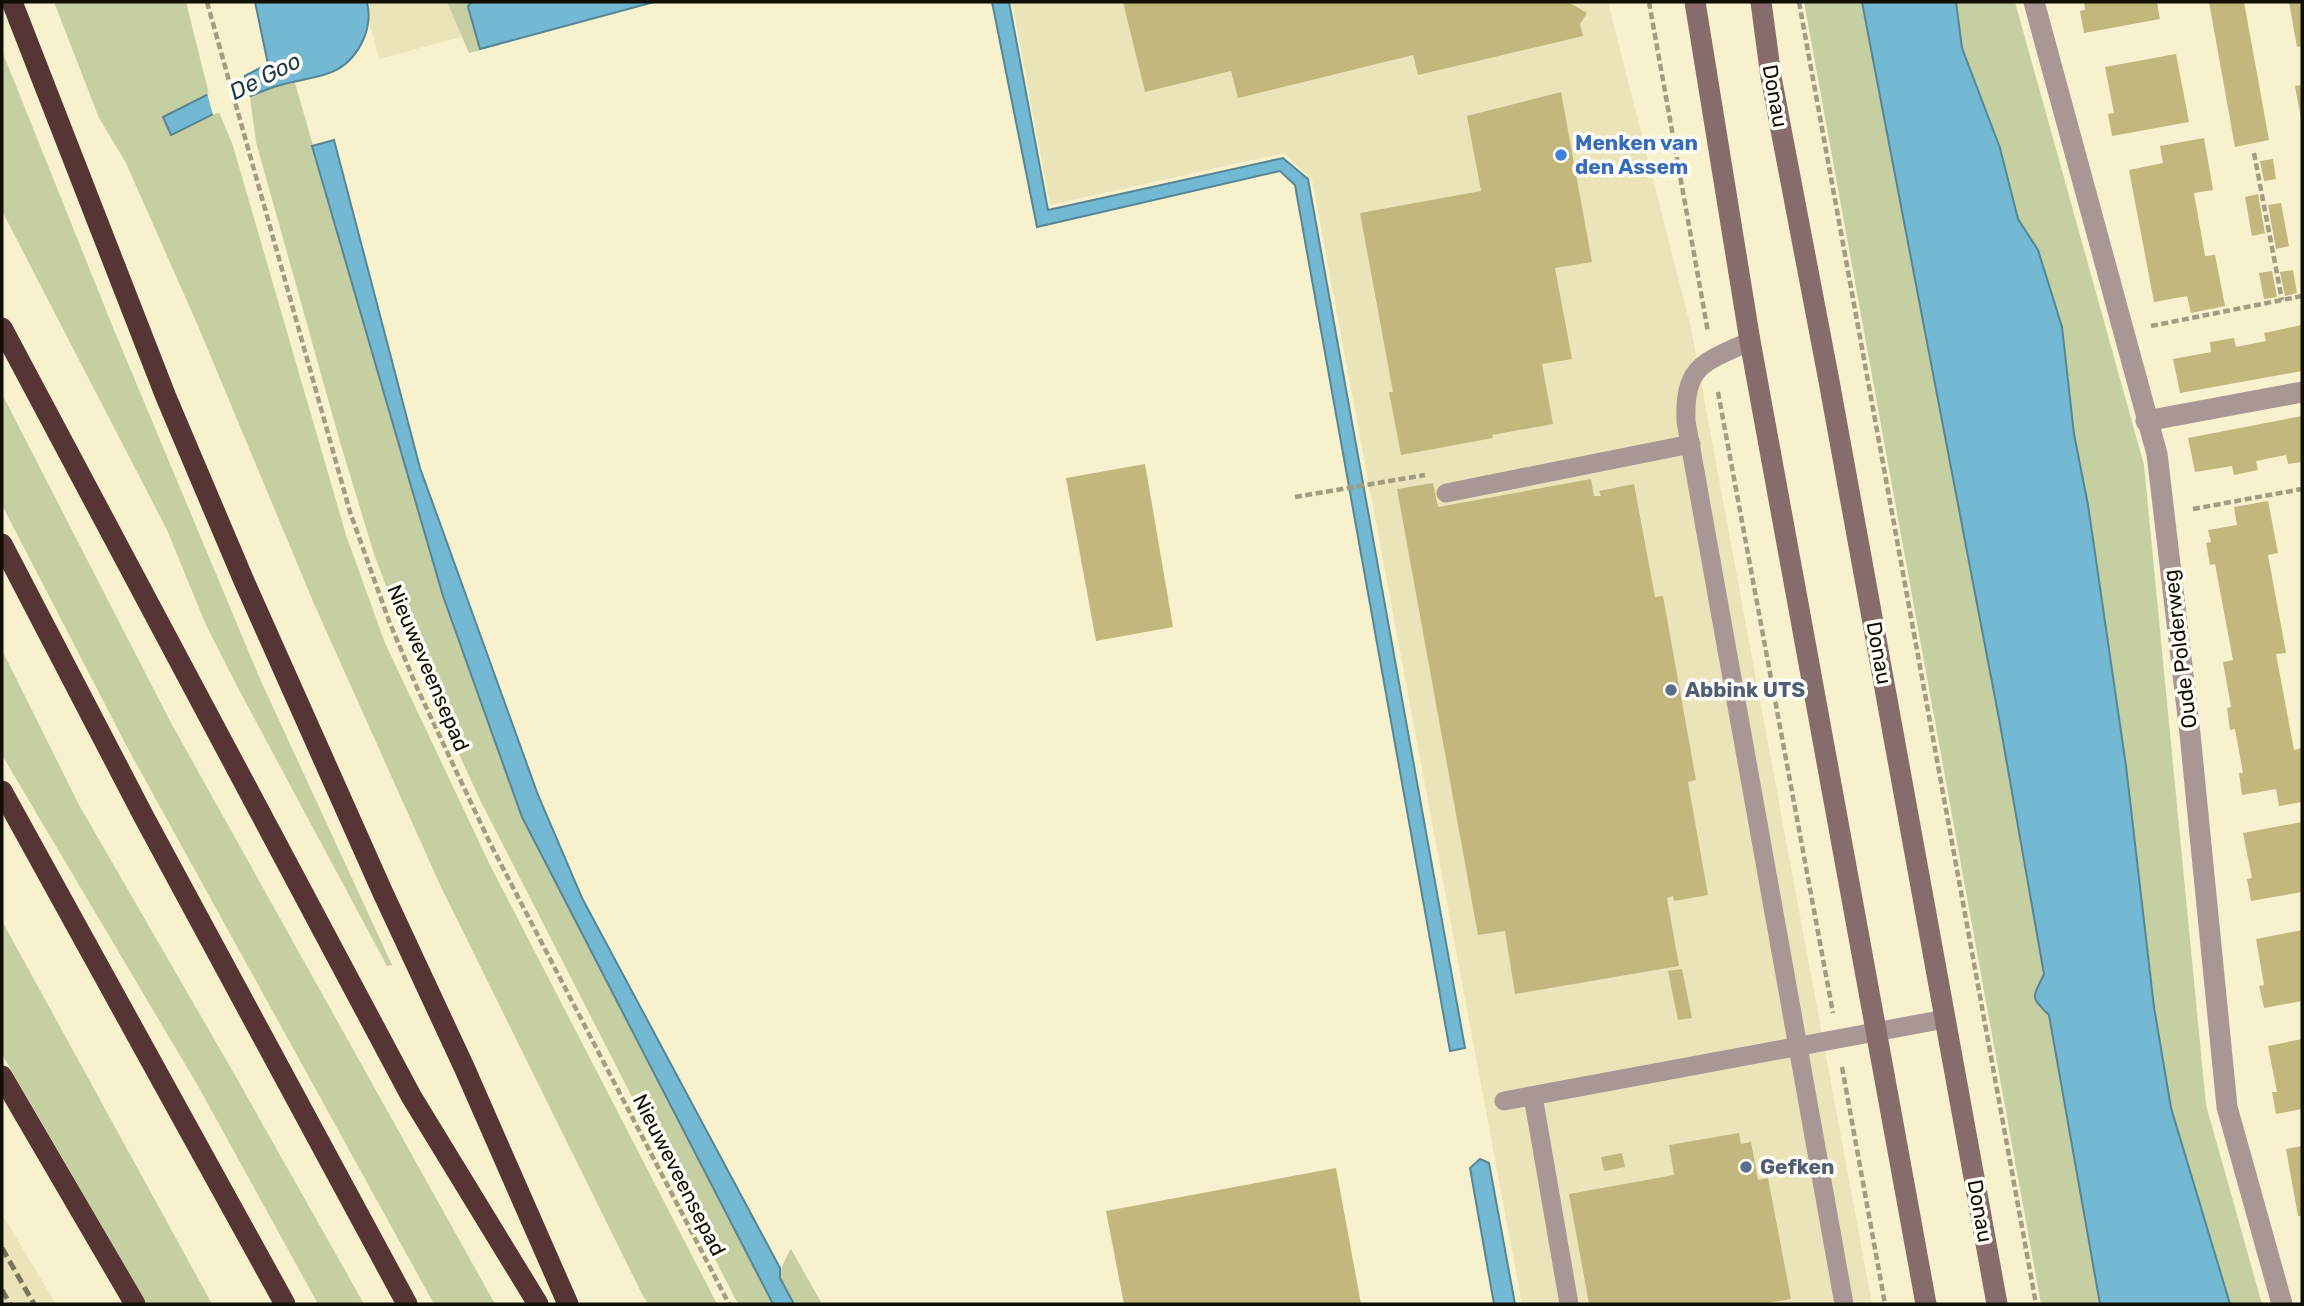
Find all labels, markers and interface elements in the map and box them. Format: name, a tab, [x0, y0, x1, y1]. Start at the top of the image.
water label: De Goo	[225, 46, 305, 106]
street label: Donau	[1758, 62, 1793, 129]
place label: Menken van den Assem	[1575, 130, 1698, 179]
marker: Menken van den Assem	[1553, 147, 1569, 163]
street label: Oude Polderweg	[2157, 568, 2202, 730]
street label: Nieuweveensepad	[382, 581, 475, 755]
street label: Donau	[1862, 619, 1897, 686]
place label: Abbink UTS	[1685, 677, 1805, 702]
marker: Abbink UTS	[1663, 682, 1679, 698]
street label: Nieuweveensepad	[628, 1090, 731, 1260]
place label: Gefken	[1760, 1154, 1835, 1179]
marker: Gefken	[1738, 1159, 1754, 1175]
street label: Donau	[1963, 1177, 1998, 1244]

